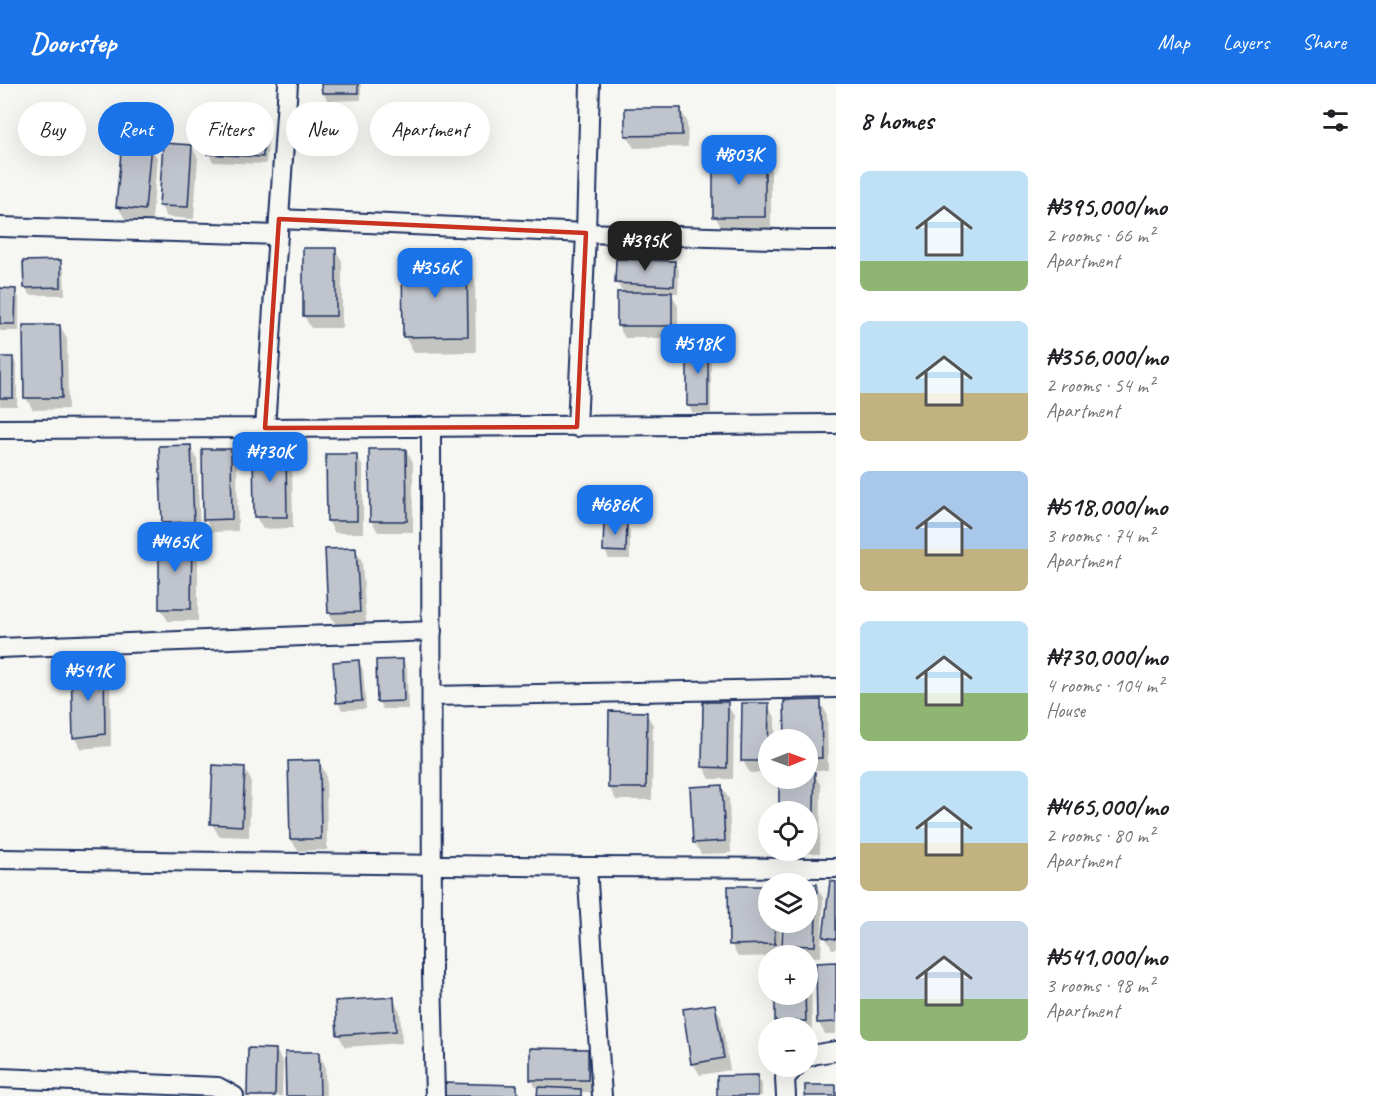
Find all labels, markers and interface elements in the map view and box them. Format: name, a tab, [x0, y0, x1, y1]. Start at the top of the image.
text: Doorstep	[30, 25, 116, 60]
text: Map	[1157, 29, 1190, 55]
text: Layers	[1223, 29, 1269, 55]
text: Share	[1302, 29, 1346, 55]
chip: Buy	[18, 102, 86, 156]
chip: Rent	[98, 102, 174, 156]
chip: Filters	[186, 102, 274, 156]
chip: New	[286, 102, 358, 156]
chip: Apartment	[370, 102, 490, 156]
text: 8 homes	[860, 104, 933, 137]
icon: filters	[1319, 104, 1352, 137]
pin: ₦803K	[697, 135, 781, 186]
text: ₦803K	[715, 142, 763, 167]
text: ₦395,000/mo	[1046, 190, 1167, 223]
icon: home	[908, 195, 980, 267]
pin: ₦395K	[603, 221, 687, 272]
text: 2 rooms · 66 m²	[1046, 223, 1154, 248]
text: ₦395K	[622, 228, 668, 253]
pin: ₦356K	[393, 248, 477, 299]
text: Apartment	[1046, 248, 1119, 273]
text: ₦356K	[411, 255, 459, 280]
pin: ₦518K	[656, 324, 740, 375]
text: ₦518K	[675, 331, 721, 356]
text: ₦356,000/mo	[1046, 340, 1168, 373]
icon: home	[908, 345, 980, 417]
text: 2 rooms · 54 m²	[1046, 373, 1154, 398]
text: Apartment	[1046, 398, 1119, 423]
pin: ₦730K	[228, 432, 312, 483]
text: ₦730K	[247, 439, 293, 464]
pin: ₦686K	[573, 485, 657, 536]
text: ₦518,000/mo	[1046, 490, 1167, 523]
text: ₦686K	[591, 492, 639, 517]
icon: home	[908, 495, 980, 567]
pin: ₦465K	[133, 522, 217, 573]
text: 3 rooms · 74 m²	[1046, 523, 1154, 548]
text: ₦465K	[151, 529, 199, 554]
text: Apartment	[1046, 548, 1119, 573]
text: ₦730,000/mo	[1046, 640, 1167, 673]
icon: home	[908, 645, 980, 717]
pin: ₦541K	[46, 651, 130, 702]
text: ₦541K	[65, 658, 111, 683]
text: 4 rooms · 104 m²	[1046, 673, 1163, 698]
text: House	[1046, 698, 1085, 723]
north arrow	[758, 729, 818, 789]
map controls	[758, 729, 818, 1077]
text: ₦465,000/mo	[1046, 790, 1168, 823]
icon: home	[908, 795, 980, 867]
button: locate	[758, 801, 818, 861]
text: 2 rooms · 80 m²	[1046, 823, 1154, 848]
text: Apartment	[1046, 848, 1119, 873]
button: layers	[758, 873, 818, 933]
text: ₦541,000/mo	[1046, 940, 1167, 973]
button: +	[758, 945, 818, 1005]
icon: home	[908, 945, 980, 1017]
text: 3 rooms · 98 m²	[1046, 973, 1154, 998]
text: Apartment	[1046, 998, 1119, 1023]
button: −	[758, 1017, 818, 1077]

